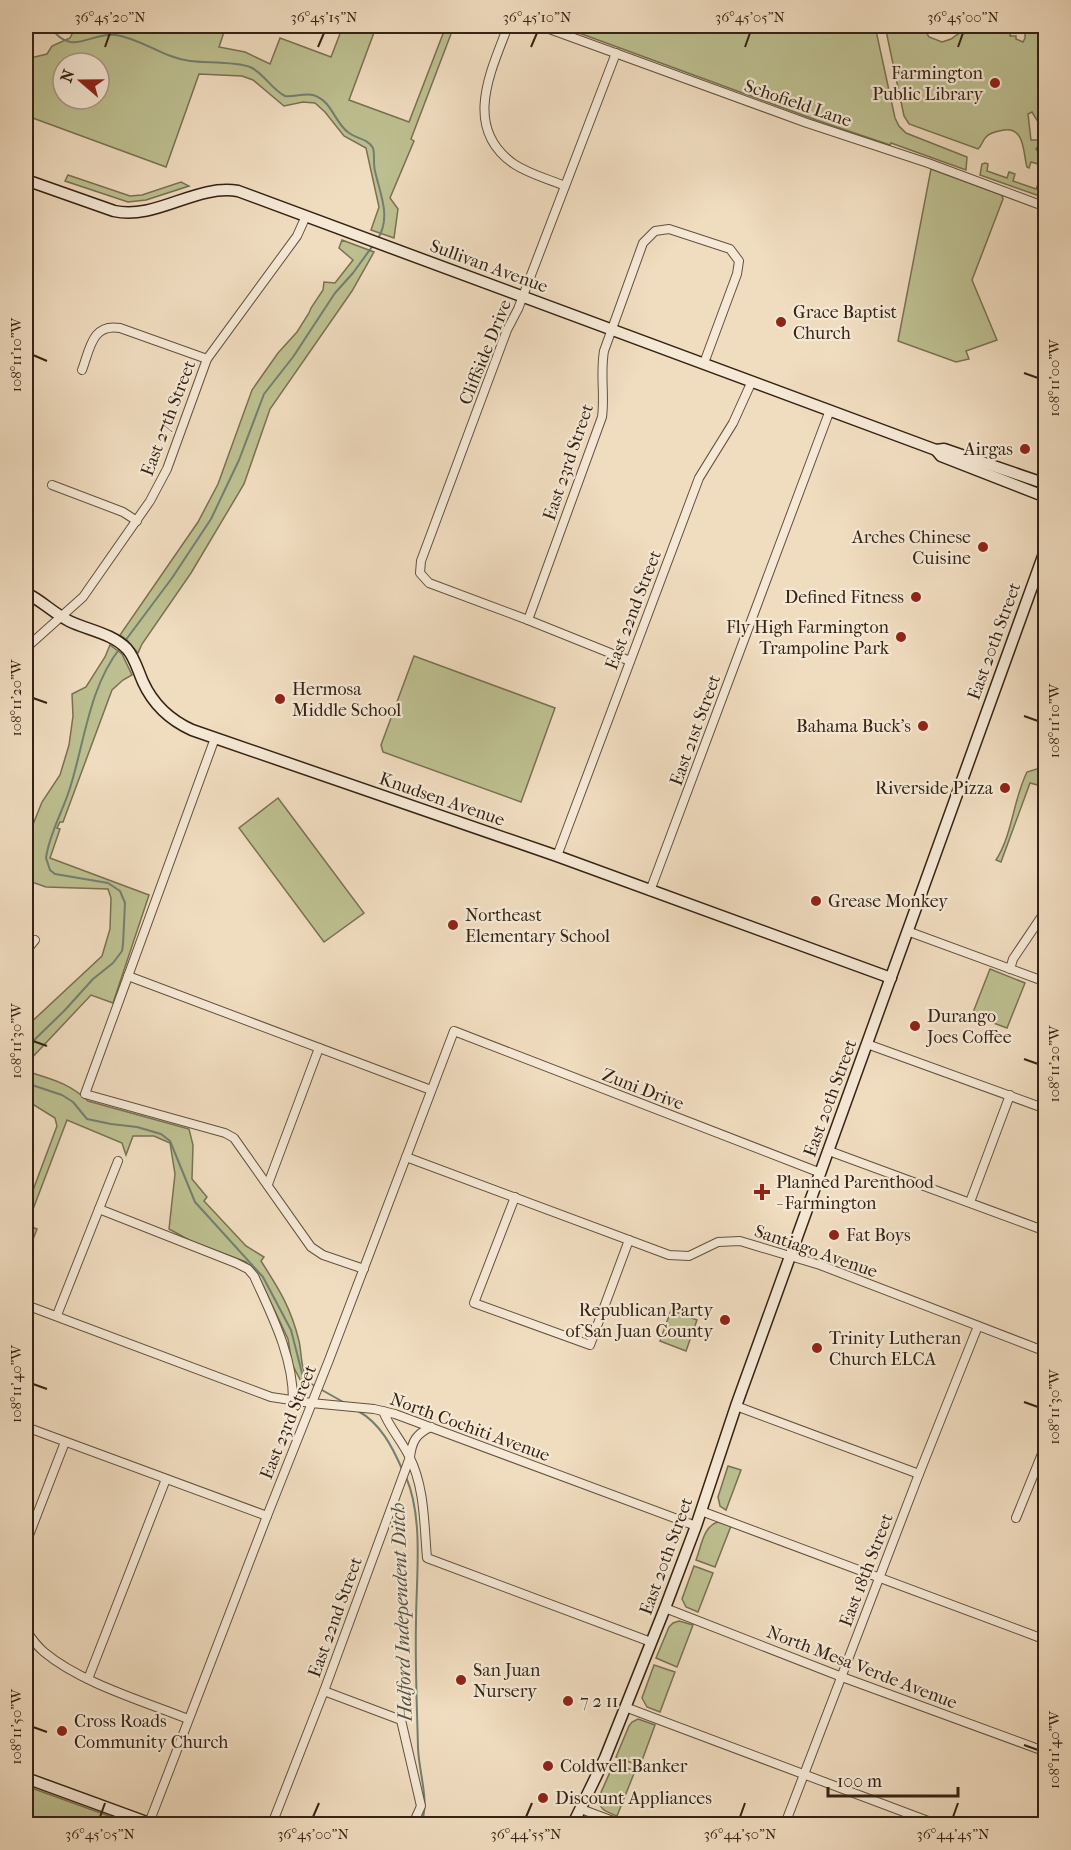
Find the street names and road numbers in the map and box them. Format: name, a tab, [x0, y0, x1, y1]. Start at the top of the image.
street label: Schofield Lane	[741, 75, 854, 132]
street label: Sullivan Avenue	[427, 235, 551, 298]
street label: Cliffside Drive	[455, 297, 516, 408]
street label: East 27th Street	[137, 357, 200, 479]
street label: East 23rd Street	[539, 401, 598, 523]
street label: East 22nd Street	[601, 547, 666, 673]
street label: East 20th Street	[964, 579, 1026, 703]
street label: East 21st Street	[666, 671, 725, 788]
street label: Knudsen Avenue	[376, 768, 507, 831]
street label: East 20th Street	[800, 1036, 862, 1160]
street label: Zuni Drive	[599, 1064, 687, 1115]
street label: Santiago Avenue	[752, 1221, 880, 1282]
street label: East 23rd Street	[256, 1361, 321, 1482]
street label: North Cochiti Avenue	[387, 1389, 553, 1466]
street label: East 20th Street	[636, 1494, 698, 1618]
street label: East 18th Street	[835, 1510, 898, 1630]
street label: East 22nd Street	[304, 1554, 367, 1680]
street label: North Mesa Verde Avenue	[764, 1621, 960, 1714]

